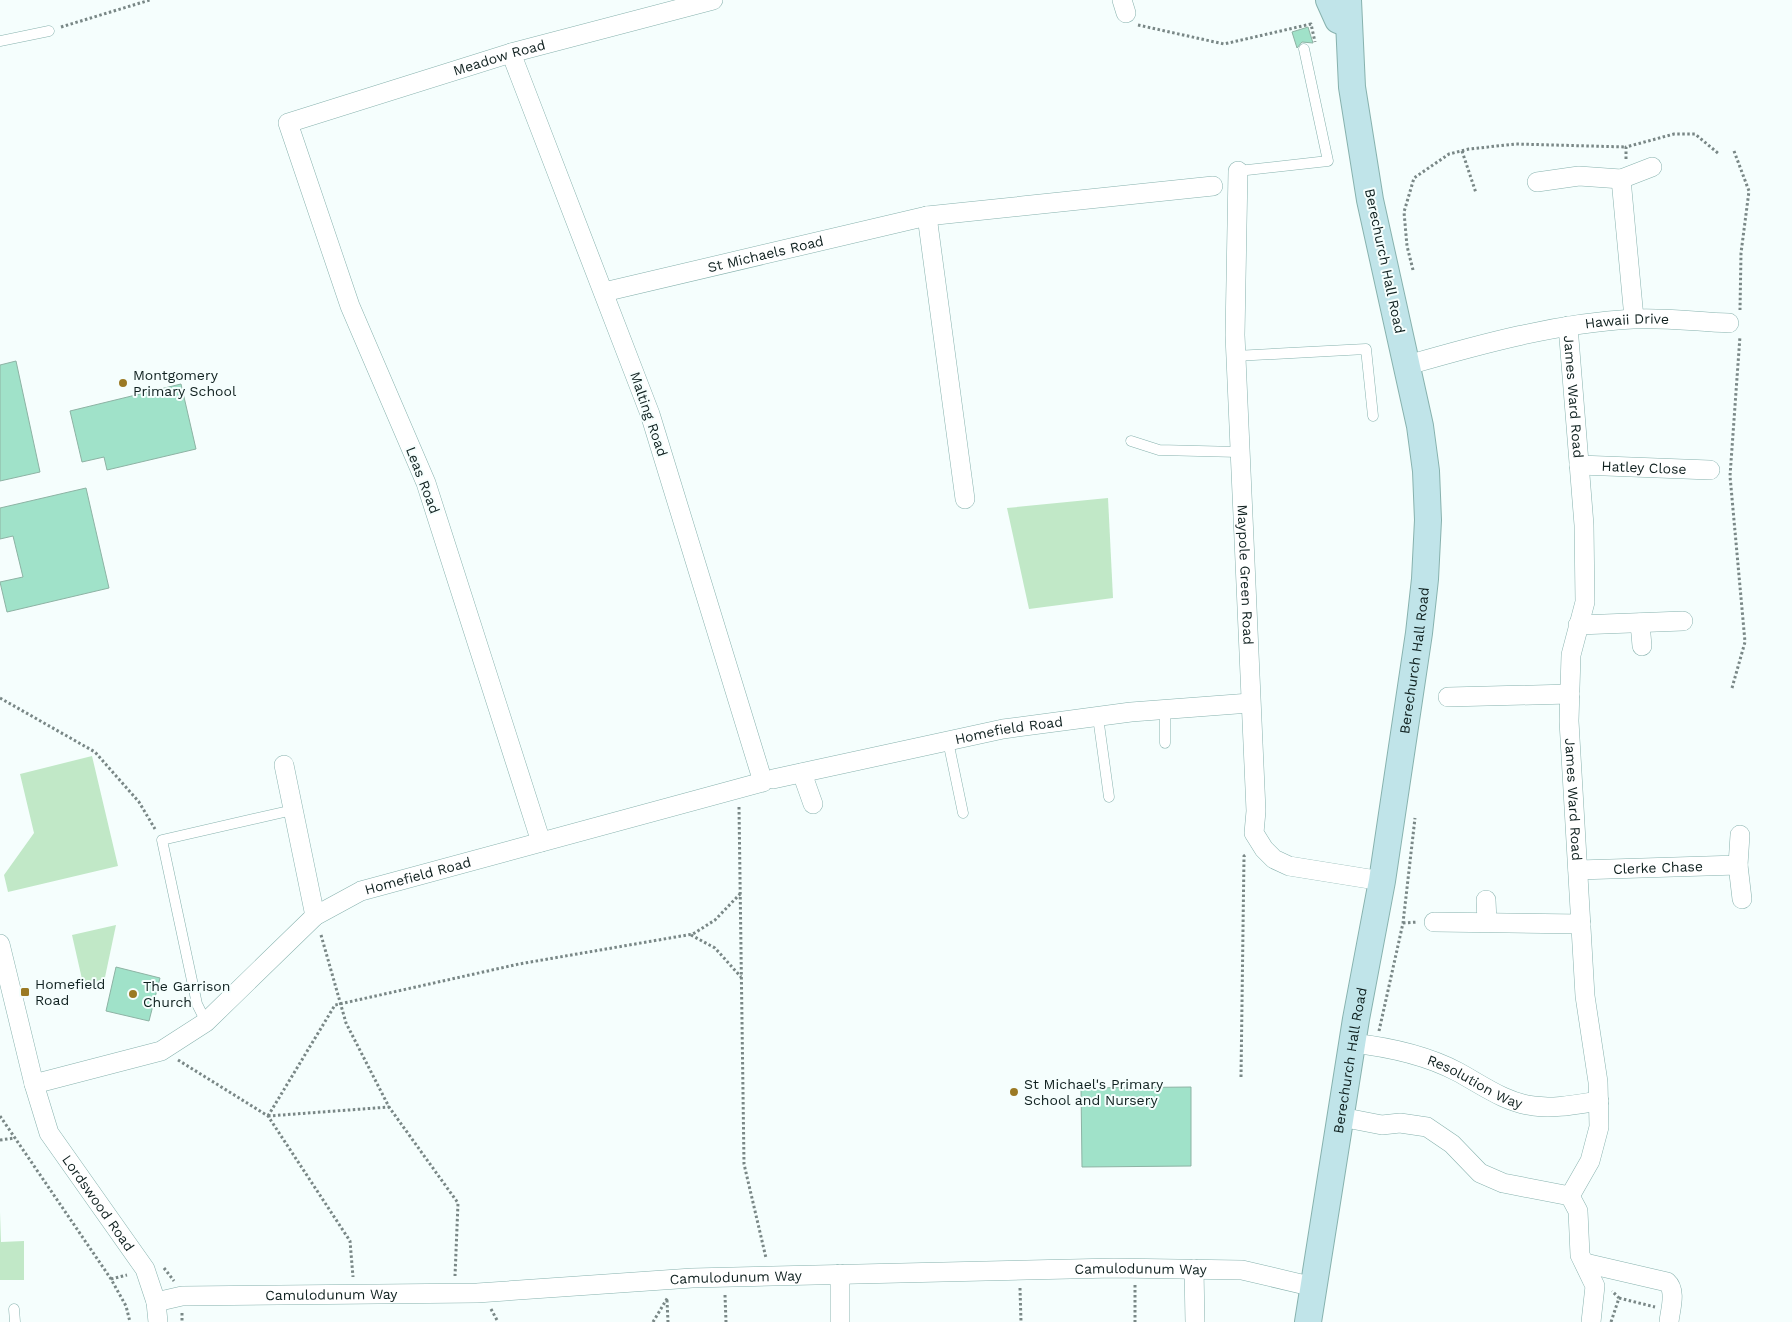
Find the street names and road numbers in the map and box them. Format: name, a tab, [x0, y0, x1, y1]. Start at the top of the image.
street label: Meadow Road	[451, 36, 547, 79]
street label: Berechurch Hall Road	[1362, 187, 1408, 335]
street label: St Michaels Road	[706, 233, 825, 275]
street label: Hawaii Drive	[1584, 311, 1669, 332]
street label: James Ward Road	[1561, 335, 1587, 459]
street label: Malting Road	[627, 370, 671, 458]
street label: Leas Road	[403, 444, 443, 516]
street label: Hatley Close	[1601, 458, 1687, 477]
street label: Maypole Green Road	[1234, 504, 1257, 645]
street label: Berechurch Hall Road	[1396, 586, 1432, 735]
street label: Homefield Road	[953, 713, 1064, 747]
street label: James Ward Road	[1562, 738, 1585, 861]
street label: Homefield Road	[363, 854, 473, 898]
street label: Clerke Chase	[1613, 858, 1703, 877]
street label: Berechurch Hall Road	[1330, 986, 1370, 1135]
street label: Resolution Way	[1425, 1051, 1525, 1112]
street label: Lordswood Road	[59, 1152, 138, 1254]
street label: Camulodunum Way	[1074, 1260, 1208, 1277]
street label: Camulodunum Way	[669, 1267, 803, 1288]
street label: Camulodunum Way	[265, 1286, 398, 1303]

